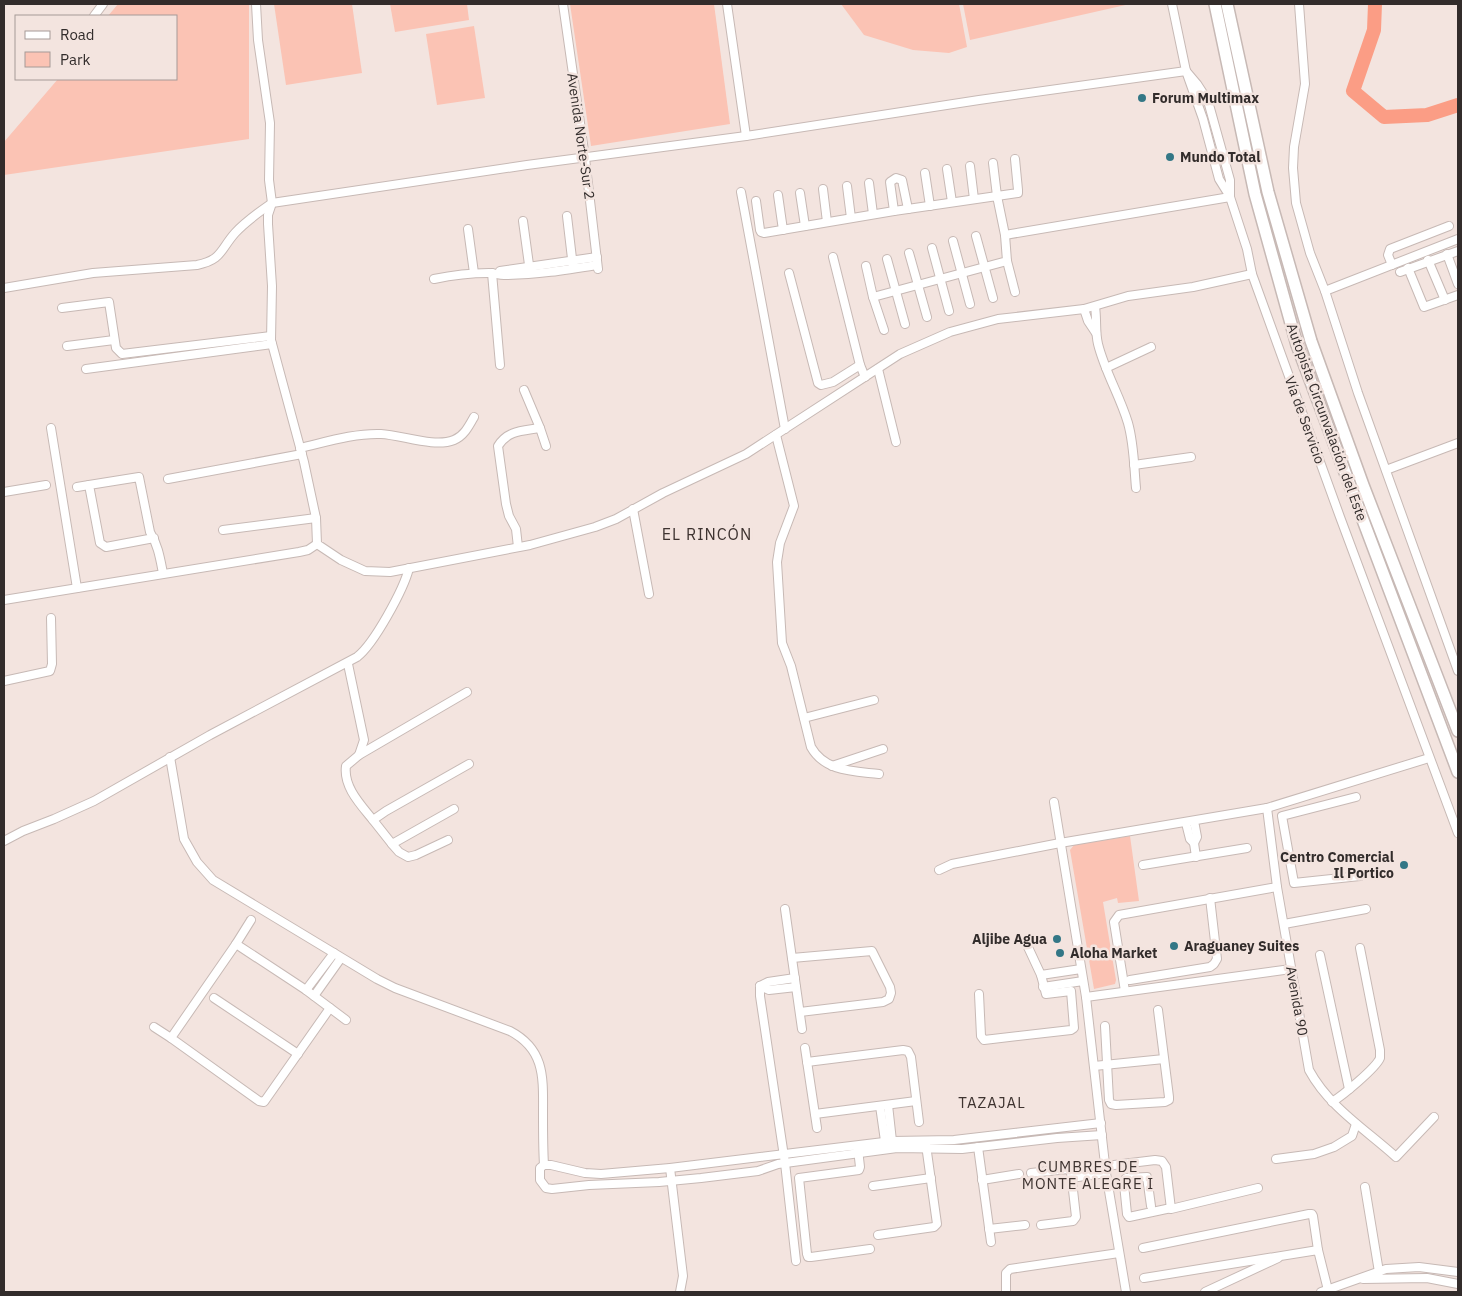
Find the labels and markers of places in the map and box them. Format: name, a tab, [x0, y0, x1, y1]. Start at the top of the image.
place label: Forum Multimax	[1152, 89, 1259, 107]
marker: Forum Multimax	[1136, 92, 1148, 104]
place label: Mundo Total	[1180, 148, 1261, 166]
marker: Mundo Total	[1164, 151, 1176, 163]
place label: Centro Comercial Il Portico	[1280, 848, 1394, 882]
marker: Centro Comercial Il Portico	[1398, 859, 1410, 871]
place label: Aljibe Agua	[972, 930, 1047, 948]
marker: Aljibe Agua	[1051, 933, 1063, 945]
place label: Araguaney Suites	[1184, 937, 1299, 955]
marker: Araguaney Suites	[1168, 940, 1180, 952]
place label: Aloha Market	[1070, 944, 1157, 962]
marker: Aloha Market	[1054, 947, 1066, 959]

